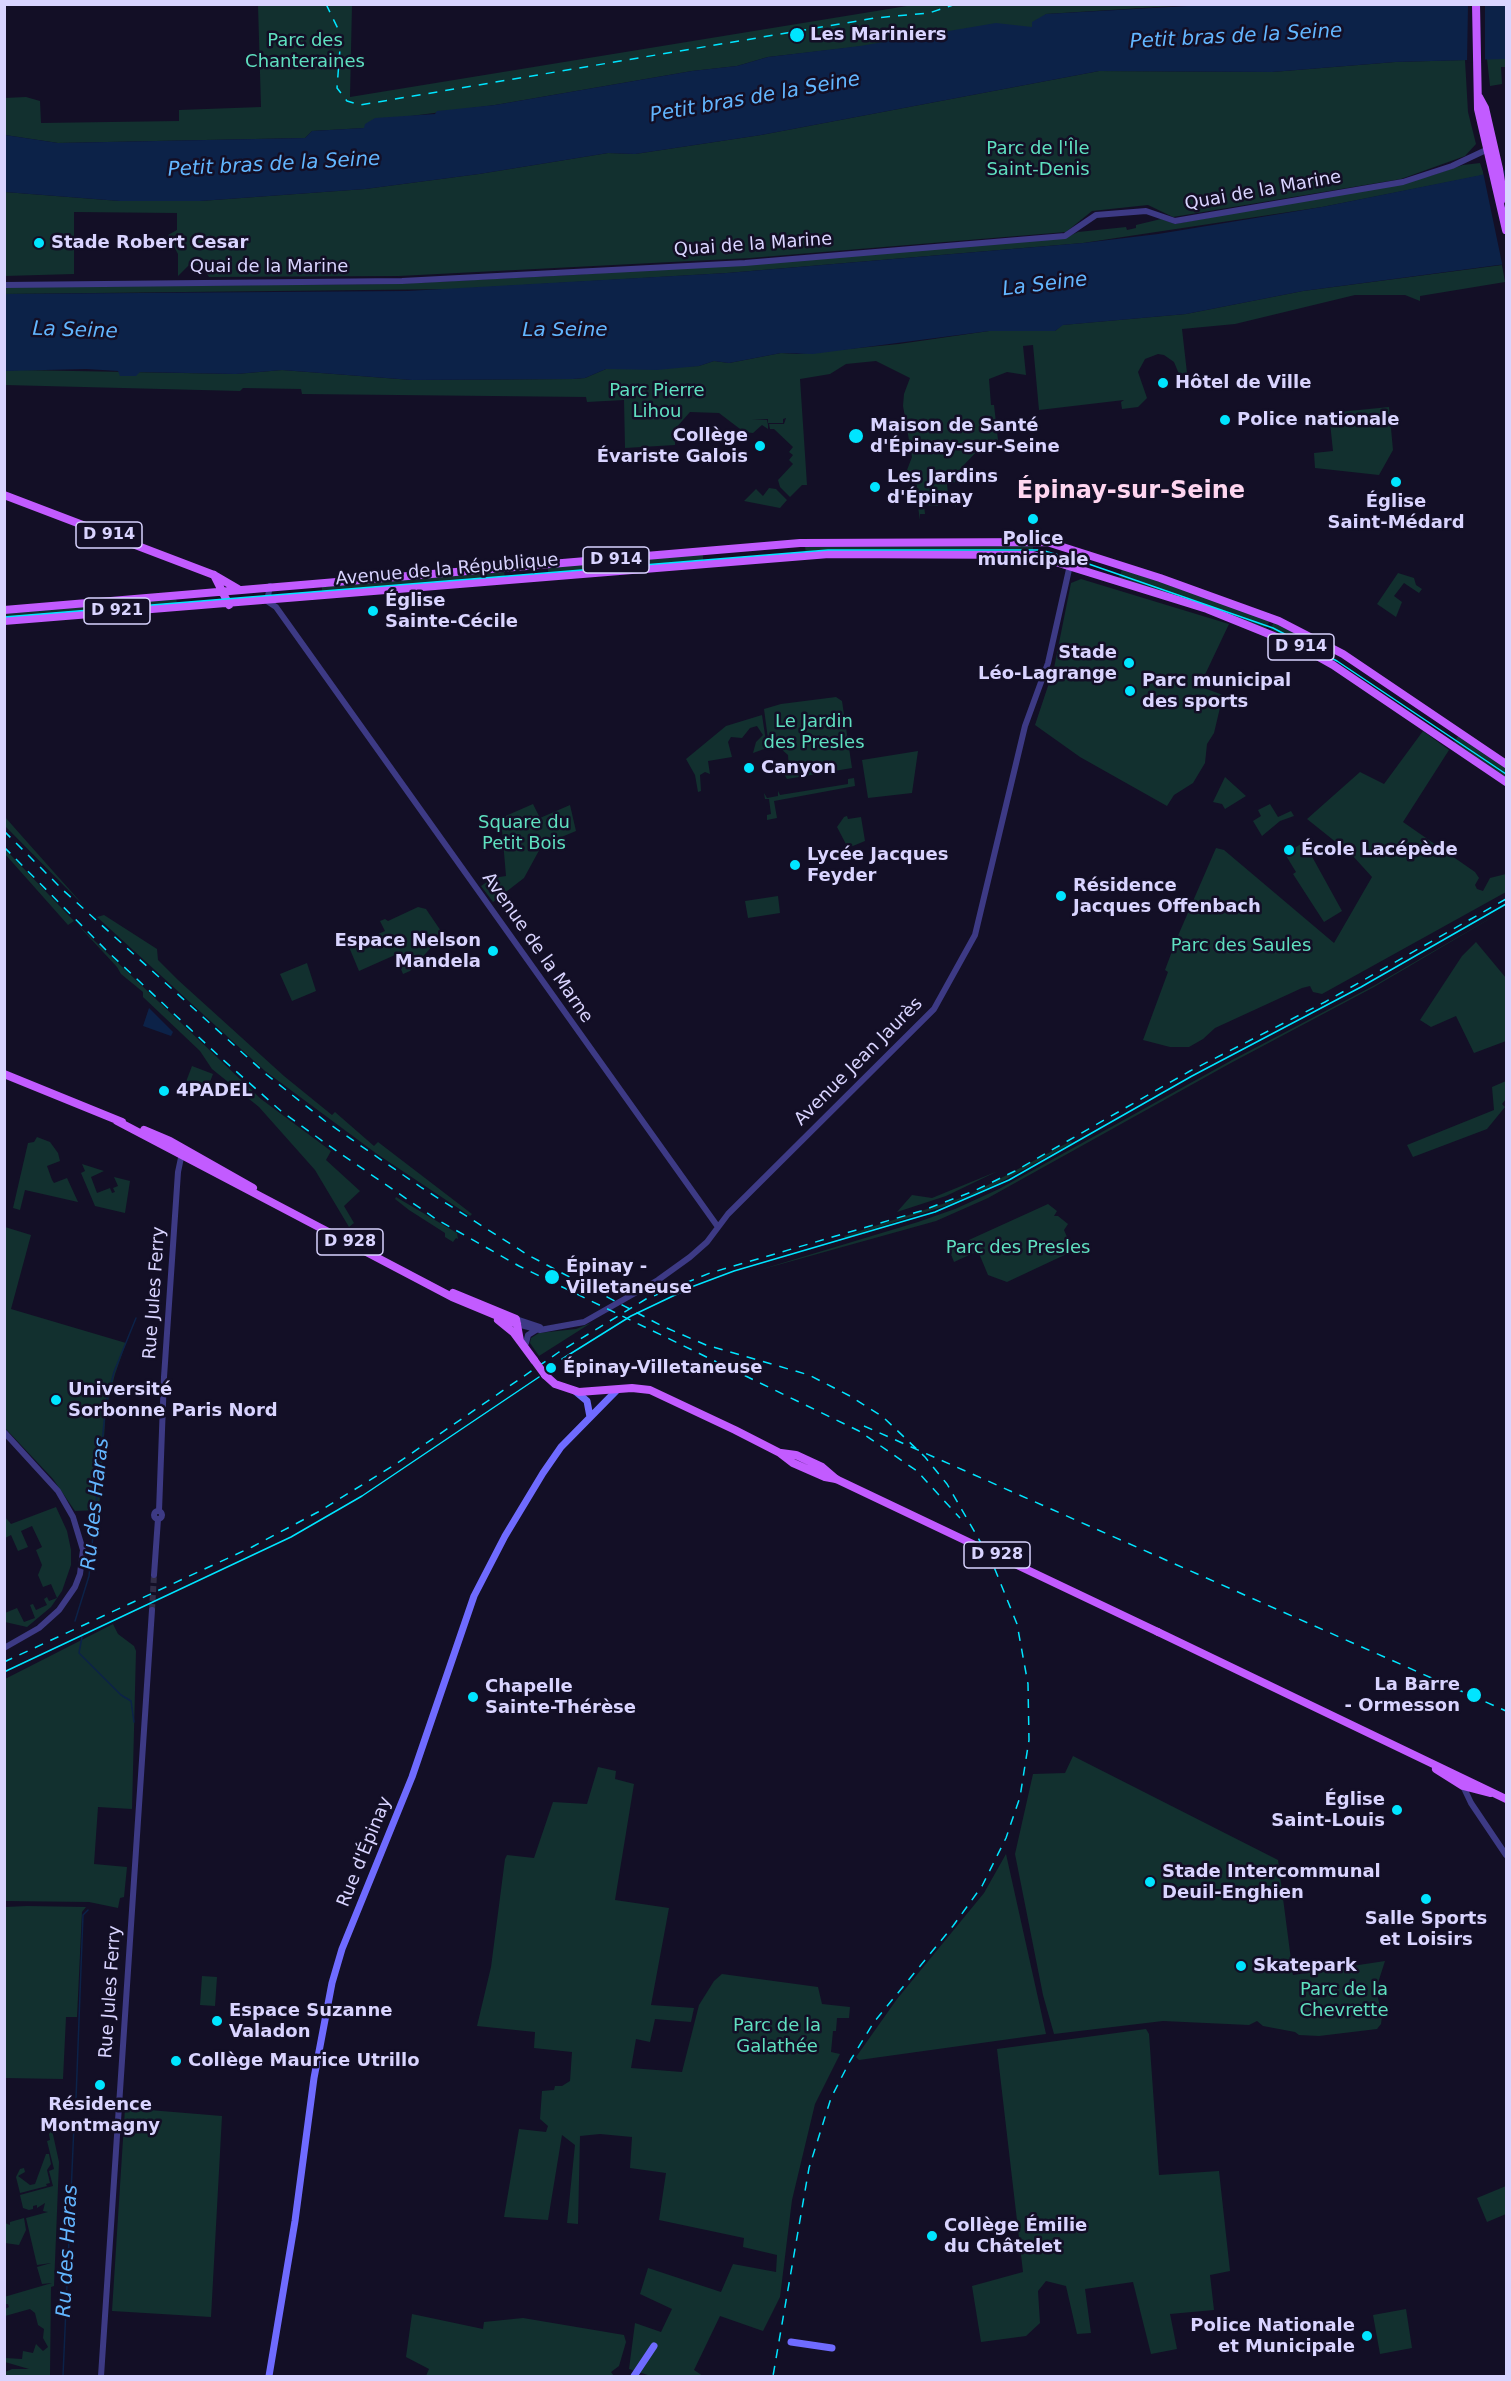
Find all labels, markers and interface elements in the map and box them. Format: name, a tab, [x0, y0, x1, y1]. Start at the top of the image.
water label: Petit bras de la Seine	[1129, 19, 1343, 55]
place label: Les Mariniers	[810, 24, 947, 46]
marker: Les Mariniers	[788, 26, 806, 44]
park label: Parc des Chanteraines	[245, 30, 365, 72]
water label: Petit bras de la Seine	[648, 68, 862, 128]
park label: Parc de l'Île Saint-Denis	[986, 138, 1090, 180]
water label: Petit bras de la Seine	[167, 147, 381, 183]
street label: Quai de la Marine	[1183, 167, 1343, 215]
street label: Quai de la Marine	[673, 229, 833, 261]
place label: Stade Robert Cesar	[51, 232, 248, 254]
marker: Stade Robert Cesar	[32, 236, 46, 250]
street label: Quai de la Marine	[190, 256, 348, 278]
water label: La Seine	[1001, 268, 1089, 302]
water label: La Seine	[32, 318, 118, 344]
water label: La Seine	[522, 319, 608, 343]
place label: Hôtel de Ville	[1175, 372, 1311, 394]
marker: Hôtel de Ville	[1156, 376, 1170, 390]
park label: Parc Pierre Lihou	[609, 380, 705, 422]
place label: Police nationale	[1237, 409, 1399, 431]
marker: Police nationale	[1218, 413, 1232, 427]
place label: Maison de Santé d'Épinay-sur-Seine	[870, 415, 1060, 458]
place label: Collège Évariste Galois	[597, 425, 748, 468]
marker: Maison de Santé d'Épinay-sur-Seine	[847, 427, 865, 445]
marker: Collège Évariste Galois	[753, 439, 767, 453]
place label: Les Jardins d'Épinay	[887, 466, 998, 508]
marker: Église Saint-Médard	[1389, 475, 1403, 489]
district label: Épinay-sur-Seine	[1017, 478, 1245, 506]
marker: Les Jardins d'Épinay	[868, 480, 882, 494]
place label: Église Saint-Médard	[1327, 491, 1465, 534]
marker: Police municipale	[1026, 512, 1040, 526]
road number: D 914	[76, 522, 142, 548]
place label: Police municipale	[978, 528, 1088, 570]
road number: D 914	[583, 547, 649, 573]
street label: Avenue de la République	[335, 550, 559, 590]
place label: Église Sainte-Cécile	[385, 590, 518, 632]
road number: D 921	[84, 598, 150, 624]
marker: Église Sainte-Cécile	[366, 604, 380, 618]
road number: D 914	[1268, 634, 1334, 660]
place label: Stade Léo-Lagrange	[978, 642, 1117, 684]
marker: Stade Léo-Lagrange	[1122, 656, 1136, 670]
place label: Parc municipal des sports	[1142, 670, 1291, 712]
marker: Parc municipal des sports	[1123, 684, 1137, 698]
park label: Le Jardin des Presles	[763, 711, 865, 754]
place label: Canyon	[761, 757, 836, 779]
marker: Canyon	[742, 761, 756, 775]
park label: Square du Petit Bois	[478, 812, 570, 854]
place label: École Lacépède	[1301, 839, 1458, 861]
marker: École Lacépède	[1282, 843, 1296, 857]
place label: Lycée Jacques Feyder	[807, 844, 948, 886]
marker: Lycée Jacques Feyder	[788, 858, 802, 872]
street label: Avenue de la Marne	[477, 869, 597, 1027]
place label: Résidence Jacques Offenbach	[1073, 875, 1261, 918]
marker: Résidence Jacques Offenbach	[1054, 889, 1068, 903]
place label: Espace Nelson Mandela	[334, 930, 481, 972]
park label: Parc des Saules	[1171, 935, 1311, 957]
marker: Espace Nelson Mandela	[486, 944, 500, 958]
street label: Avenue Jean Jaurès	[790, 993, 928, 1131]
place label: 4PADEL	[176, 1080, 253, 1102]
marker: 4PADEL	[157, 1084, 171, 1098]
street label: Rue Jules Ferry	[140, 1226, 170, 1360]
road number: D 928	[317, 1229, 383, 1255]
park label: Parc des Presles	[946, 1237, 1090, 1259]
place label: Épinay - Villetaneuse	[566, 1256, 692, 1298]
marker: Épinay - Villetaneuse	[543, 1268, 561, 1286]
place label: Épinay-Villetaneuse	[563, 1357, 762, 1379]
marker: Épinay-Villetaneuse	[544, 1361, 558, 1375]
place label: Université Sorbonne Paris Nord	[68, 1379, 278, 1422]
marker: Université Sorbonne Paris Nord	[49, 1393, 63, 1407]
water label: Ru des Haras	[77, 1437, 115, 1571]
road number: D 928	[964, 1542, 1030, 1568]
place label: La Barre - Ormesson	[1345, 1674, 1460, 1716]
place label: Chapelle Sainte-Thérèse	[485, 1676, 636, 1718]
marker: La Barre - Ormesson	[1465, 1686, 1483, 1704]
marker: Chapelle Sainte-Thérèse	[466, 1690, 480, 1704]
place label: Église Saint-Louis	[1271, 1789, 1385, 1832]
street label: Rue d'Épinay	[333, 1794, 397, 1910]
marker: Église Saint-Louis	[1390, 1803, 1404, 1817]
place label: Stade Intercommunal Deuil-Enghien	[1162, 1861, 1381, 1904]
marker: Stade Intercommunal Deuil-Enghien	[1143, 1875, 1157, 1889]
marker: Salle Sports et Loisirs	[1419, 1892, 1433, 1906]
place label: Salle Sports et Loisirs	[1365, 1908, 1487, 1950]
street label: Rue Jules Ferry	[96, 1925, 126, 2059]
place label: Skatepark	[1253, 1955, 1357, 1977]
marker: Skatepark	[1234, 1959, 1248, 1973]
park label: Parc de la Chevrette	[1300, 1979, 1388, 2022]
place label: Espace Suzanne Valadon	[229, 2000, 392, 2042]
marker: Espace Suzanne Valadon	[210, 2014, 224, 2028]
park label: Parc de la Galathée	[733, 2015, 821, 2058]
place label: Collège Maurice Utrillo	[188, 2050, 420, 2072]
marker: Collège Maurice Utrillo	[169, 2054, 183, 2068]
marker: Résidence Montmagny	[93, 2078, 107, 2092]
place label: Résidence Montmagny	[40, 2094, 160, 2136]
water label: Ru des Haras	[53, 2184, 83, 2318]
place label: Collège Émilie du Châtelet	[944, 2215, 1087, 2258]
marker: Collège Émilie du Châtelet	[925, 2229, 939, 2243]
place label: Police Nationale et Municipale	[1190, 2315, 1355, 2358]
marker: Police Nationale et Municipale	[1360, 2329, 1374, 2343]

